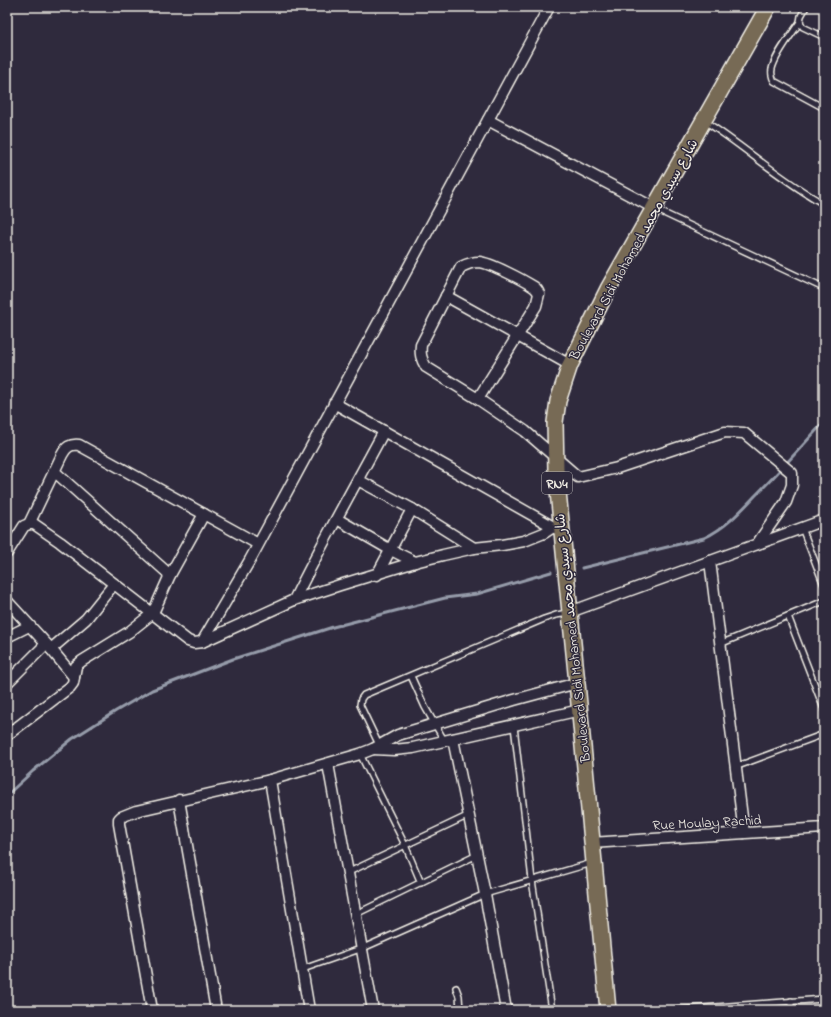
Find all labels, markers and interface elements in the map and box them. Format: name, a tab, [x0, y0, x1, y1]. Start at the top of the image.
street label: Boulevard Sidi Mohamed شارع سيدي محمد	[564, 135, 704, 365]
road number: RN4	[542, 472, 572, 494]
street label: Boulevard Sidi Mohamed شارع سيدي محمد	[550, 513, 597, 764]
street label: Rue Moulay Rachid	[652, 810, 762, 838]

